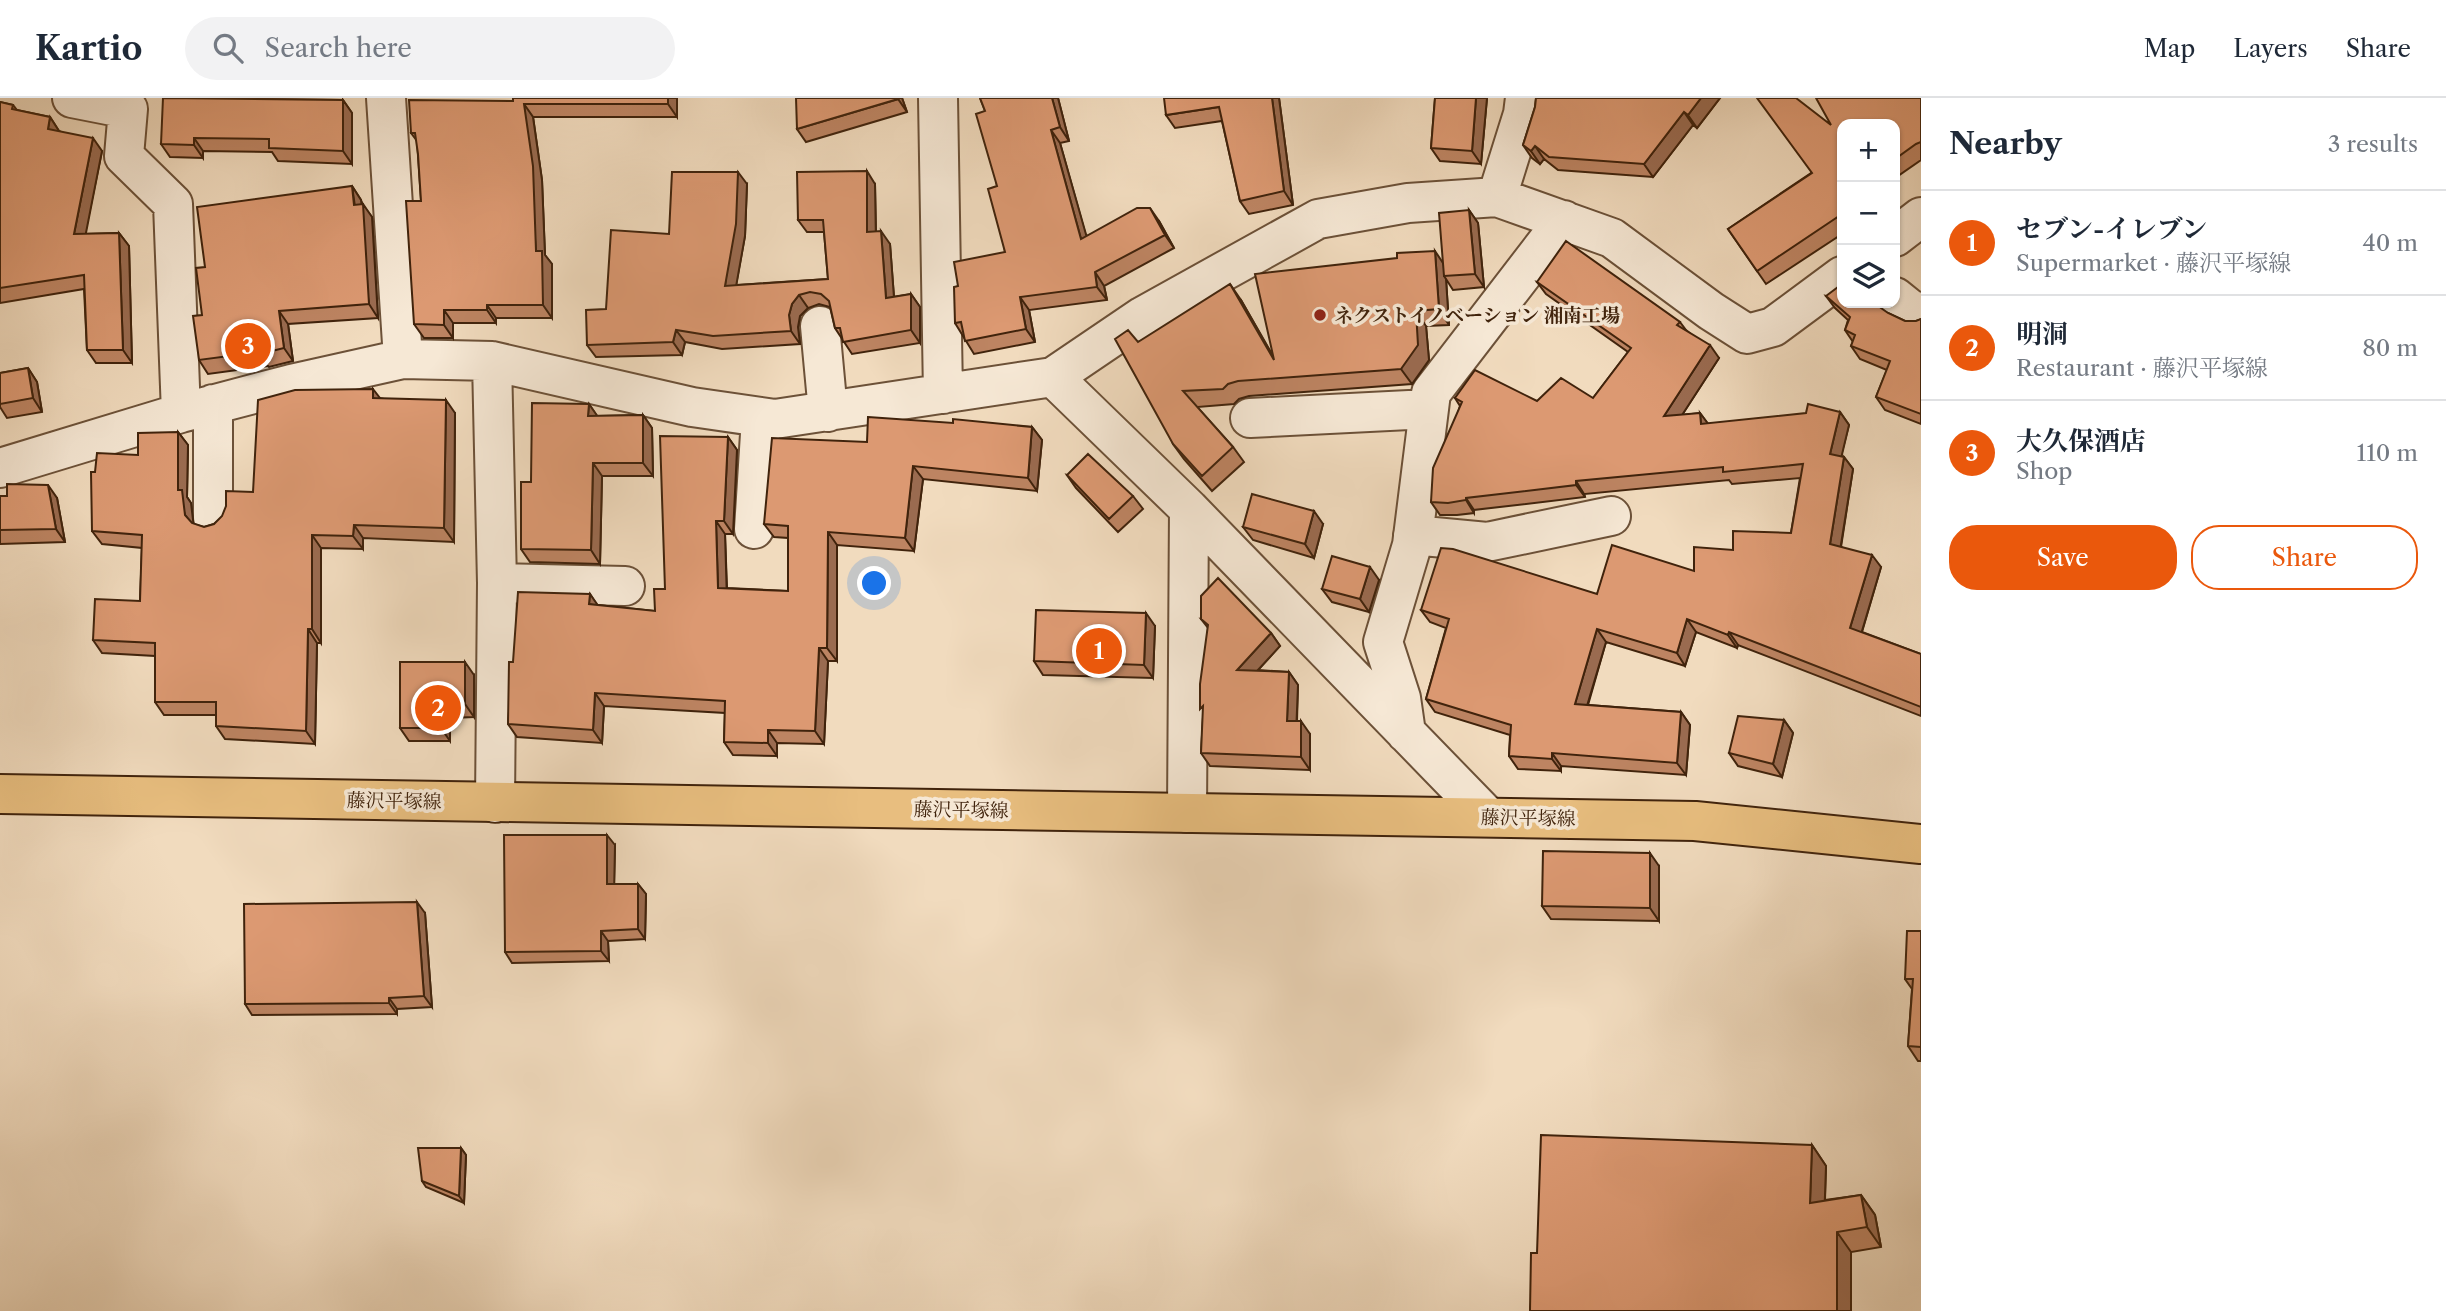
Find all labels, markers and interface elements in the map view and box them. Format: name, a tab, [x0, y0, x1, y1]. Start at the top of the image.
search box	[185, 17, 675, 80]
text: Kartio	[35, 28, 143, 69]
icon: search	[209, 29, 247, 67]
text: Search here	[265, 32, 412, 64]
text: Map	[2144, 34, 2195, 63]
text: Layers	[2233, 34, 2308, 63]
text: Share	[2346, 34, 2411, 63]
map controls	[1837, 119, 1900, 308]
button: +	[1837, 119, 1900, 182]
text: Nearby	[1949, 125, 2062, 162]
text: 3 results	[2328, 130, 2418, 158]
button: −	[1837, 182, 1900, 245]
text: セブン-イレブン	[2016, 213, 2207, 245]
text: 1	[1967, 229, 1977, 257]
text: 40 m	[2363, 229, 2418, 257]
button: layers	[1837, 245, 1900, 308]
text: Supermarket · 藤沢平塚線	[2016, 249, 2291, 277]
place label: ネクストイノベーション 湘南工場	[1334, 304, 1620, 327]
marker: ネクストイノベーション 湘南工場	[1312, 307, 1328, 323]
text: 明洞	[2016, 318, 2068, 350]
pin: 3	[225, 320, 271, 372]
text: 2	[1965, 334, 1979, 362]
text: 80 m	[2362, 334, 2418, 362]
text: Restaurant · 藤沢平塚線	[2016, 354, 2268, 382]
text: 大久保酒店	[2016, 425, 2146, 457]
text: 3	[1966, 439, 1979, 467]
text: 110 m	[2357, 439, 2418, 467]
text: Shop	[2016, 457, 2072, 485]
button: Save	[1949, 525, 2177, 590]
button: Share	[2191, 525, 2418, 590]
your location	[857, 566, 891, 600]
pin: 1	[1076, 625, 1122, 677]
pin: 2	[415, 682, 461, 734]
street label: 藤沢平塚線	[346, 789, 442, 813]
street label: 藤沢平塚線	[913, 798, 1009, 822]
street label: 藤沢平塚線	[1480, 806, 1576, 830]

